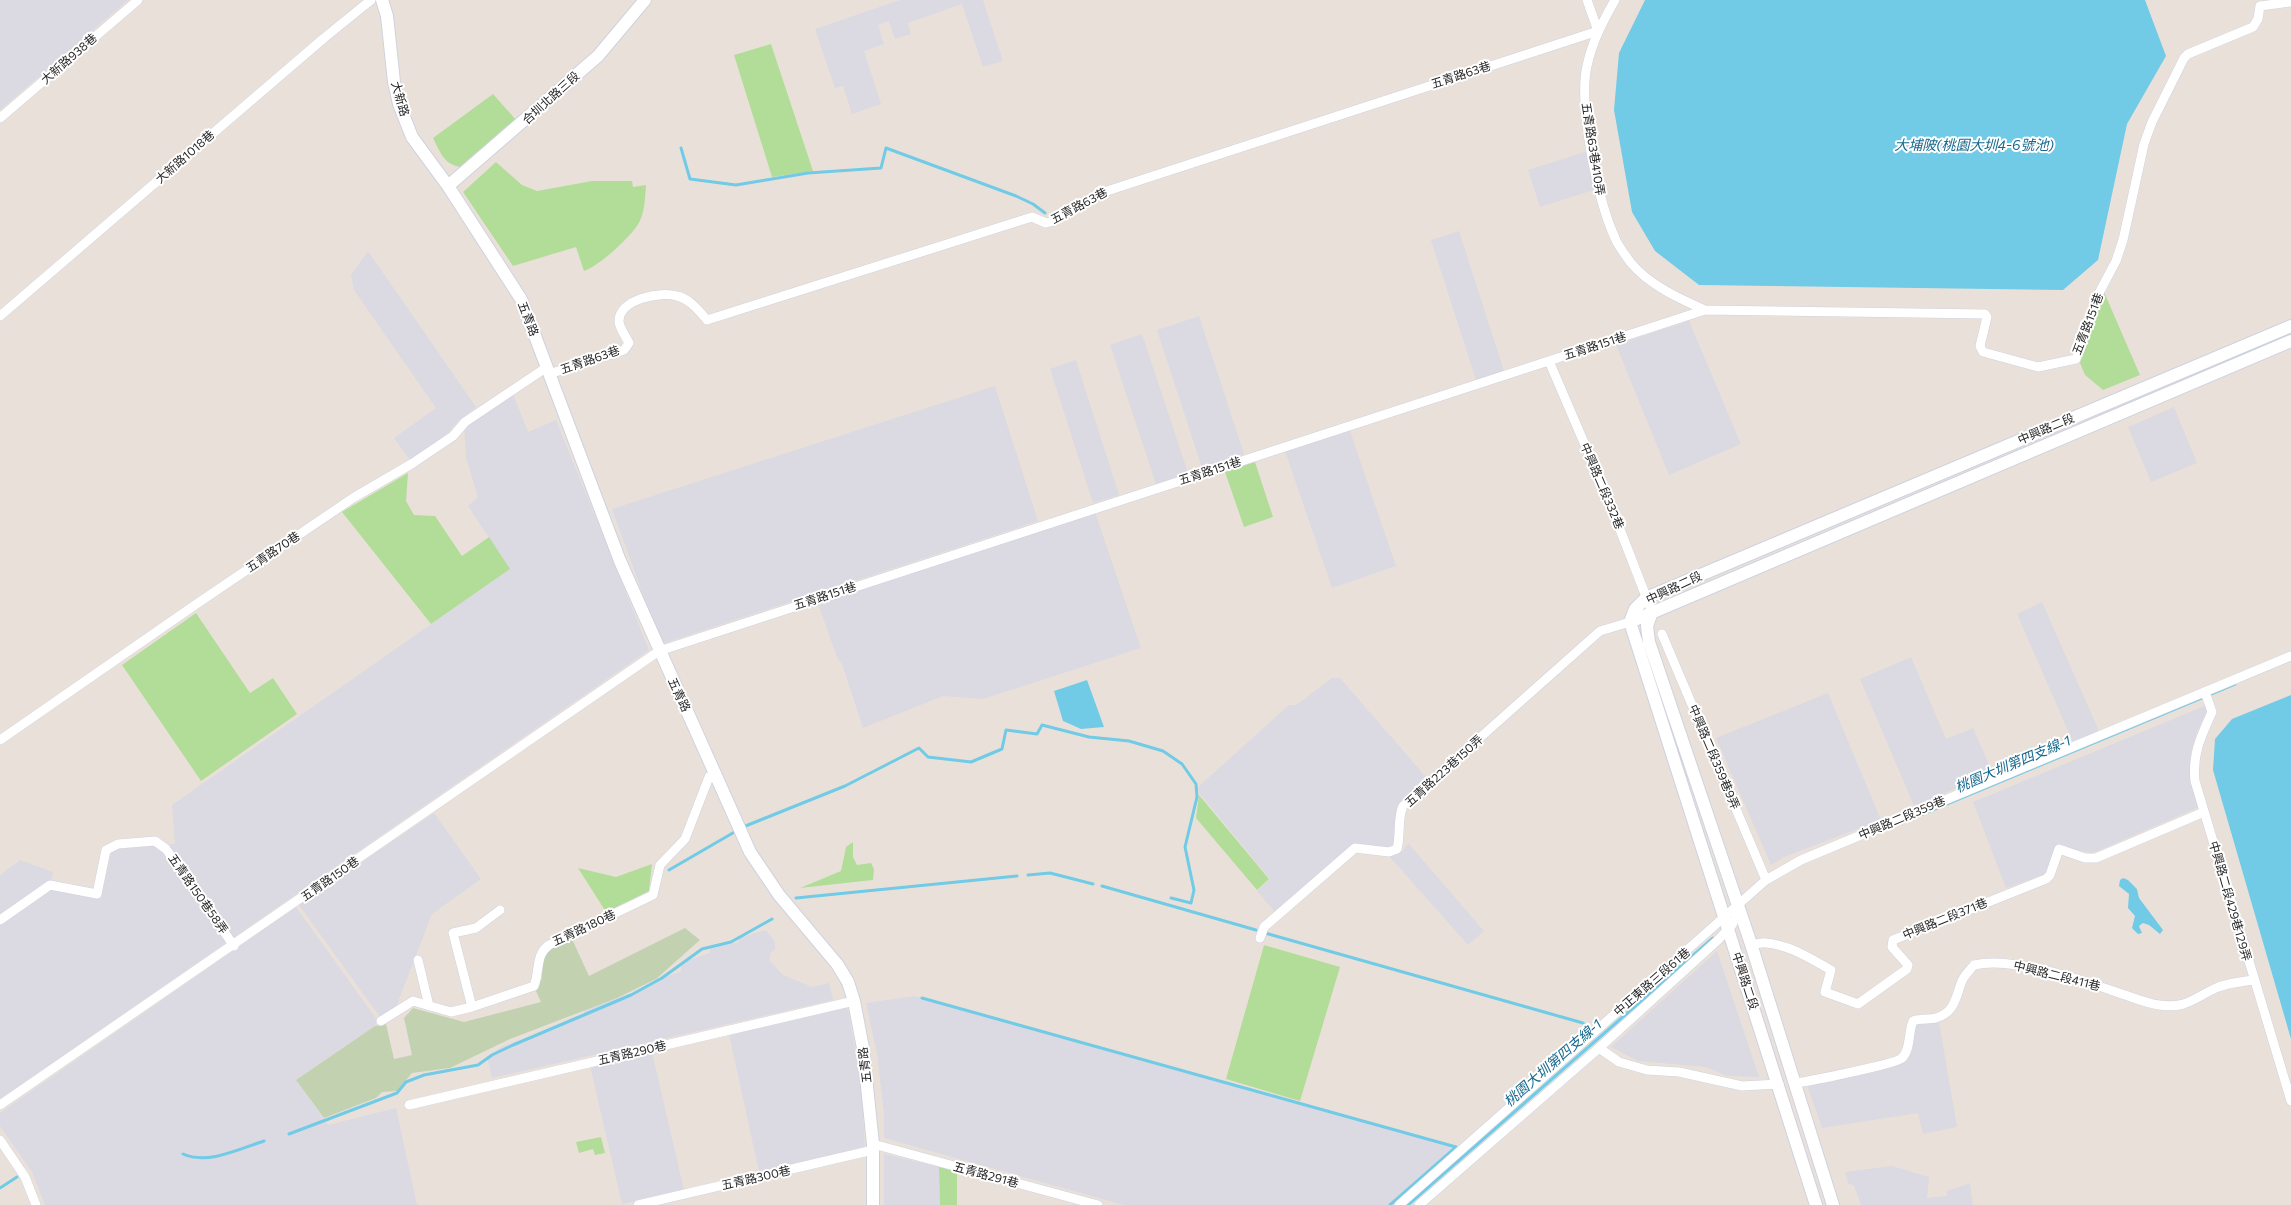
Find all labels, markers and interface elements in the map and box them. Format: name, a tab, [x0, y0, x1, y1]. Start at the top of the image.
street label: 大新路938巷	[38, 31, 100, 87]
street label: 五青路63巷	[1429, 59, 1493, 91]
street label: 合圳北路三段	[519, 69, 583, 127]
street label: 大新路	[388, 80, 412, 118]
street label: 五青路63巷410弄	[1579, 102, 1607, 196]
street label: 大新路1018巷	[153, 127, 217, 187]
water label: 大埔陂(桃園大圳4-6號池)	[1894, 137, 2054, 153]
street label: 五青路63巷	[1048, 185, 1110, 227]
street label: 五青路151巷	[2070, 291, 2106, 357]
street label: 五青路	[515, 300, 541, 338]
street label: 五青路151巷	[1562, 329, 1628, 363]
street label: 五青路63巷	[558, 343, 622, 377]
street label: 中興路二段	[2016, 411, 2076, 447]
street label: 中興路二段332巷	[1577, 441, 1627, 531]
street label: 五青路151巷	[1177, 454, 1243, 488]
street label: 五青路70巷	[243, 529, 303, 575]
street label: 中興路二段	[1644, 569, 1704, 607]
street label: 五青路151巷	[792, 579, 858, 613]
street label: 五青路	[665, 676, 693, 714]
street label: 中興路二段359巷9弄	[1685, 702, 1743, 812]
street label: 五青路223巷150弄	[1402, 732, 1486, 810]
water label: 桃園大圳第四支線-1	[1953, 732, 2073, 796]
street label: 中興路二段359巷	[1856, 793, 1948, 843]
street label: 中興路二段429巷129弄	[2206, 839, 2254, 963]
street label: 五青路150巷58弄	[165, 851, 231, 937]
street label: 五青路150巷	[298, 854, 362, 904]
street label: 中興路二段371巷	[1900, 895, 1990, 943]
street label: 五青路180巷	[550, 907, 618, 949]
street label: 中正東路三段61巷	[1611, 945, 1693, 1019]
street label: 中興路二段	[1729, 950, 1761, 1012]
street label: 中興路二段411巷	[2012, 958, 2102, 994]
water label: 桃園大圳第四支線-1	[1501, 1016, 1605, 1110]
street label: 五青路290巷	[596, 1038, 668, 1068]
street label: 五青路	[856, 1046, 874, 1084]
street label: 五青路291巷	[952, 1159, 1020, 1191]
street label: 五青路300巷	[720, 1163, 792, 1193]

